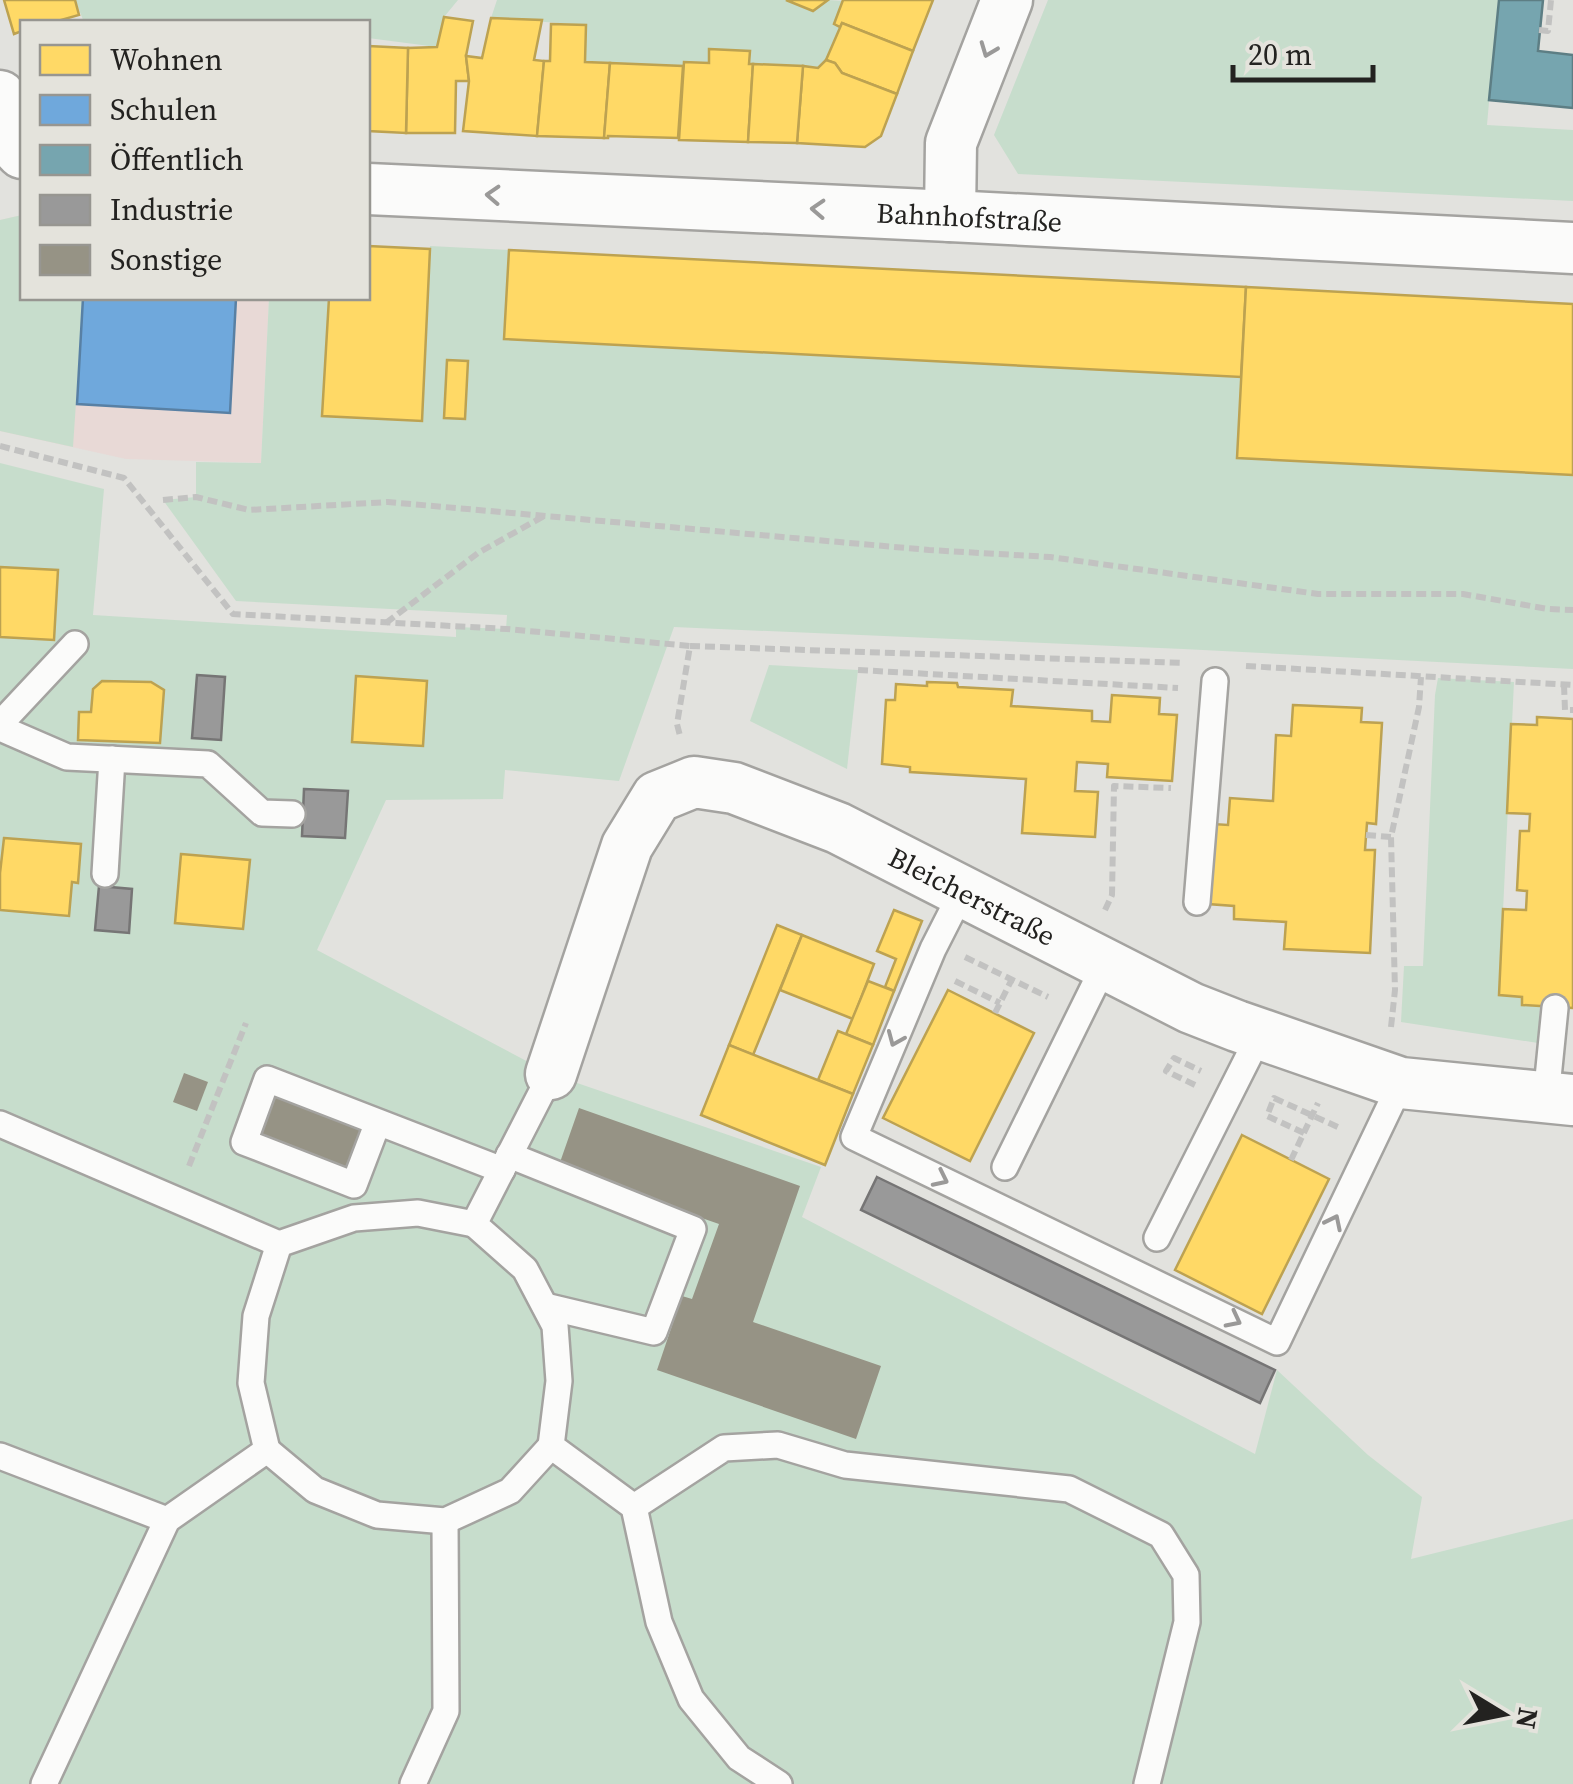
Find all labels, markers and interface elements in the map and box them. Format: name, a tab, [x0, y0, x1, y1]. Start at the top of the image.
legend	[20, 20, 370, 300]
scale bar	[1233, 20, 1373, 82]
text: 20 m	[1248, 34, 1312, 75]
text: Wohnen	[110, 39, 223, 80]
one-way arrow	[979, 41, 999, 58]
text: Schulen	[110, 89, 217, 130]
text: Öffentlich	[110, 139, 244, 180]
one-way arrow	[484, 184, 500, 205]
text: Industrie	[110, 189, 233, 230]
street label: Bahnhofstraße	[876, 194, 1063, 241]
one-way arrow	[809, 199, 825, 220]
text: Sonstige	[110, 239, 222, 280]
street label: Bleicherstraße	[882, 838, 1062, 955]
one-way arrow	[887, 1028, 907, 1046]
one-way arrow	[931, 1167, 949, 1186]
one-way arrow	[1322, 1215, 1342, 1233]
one-way arrow	[1224, 1308, 1242, 1328]
north arrow	[1453, 1664, 1553, 1764]
text: N	[1507, 1705, 1548, 1732]

